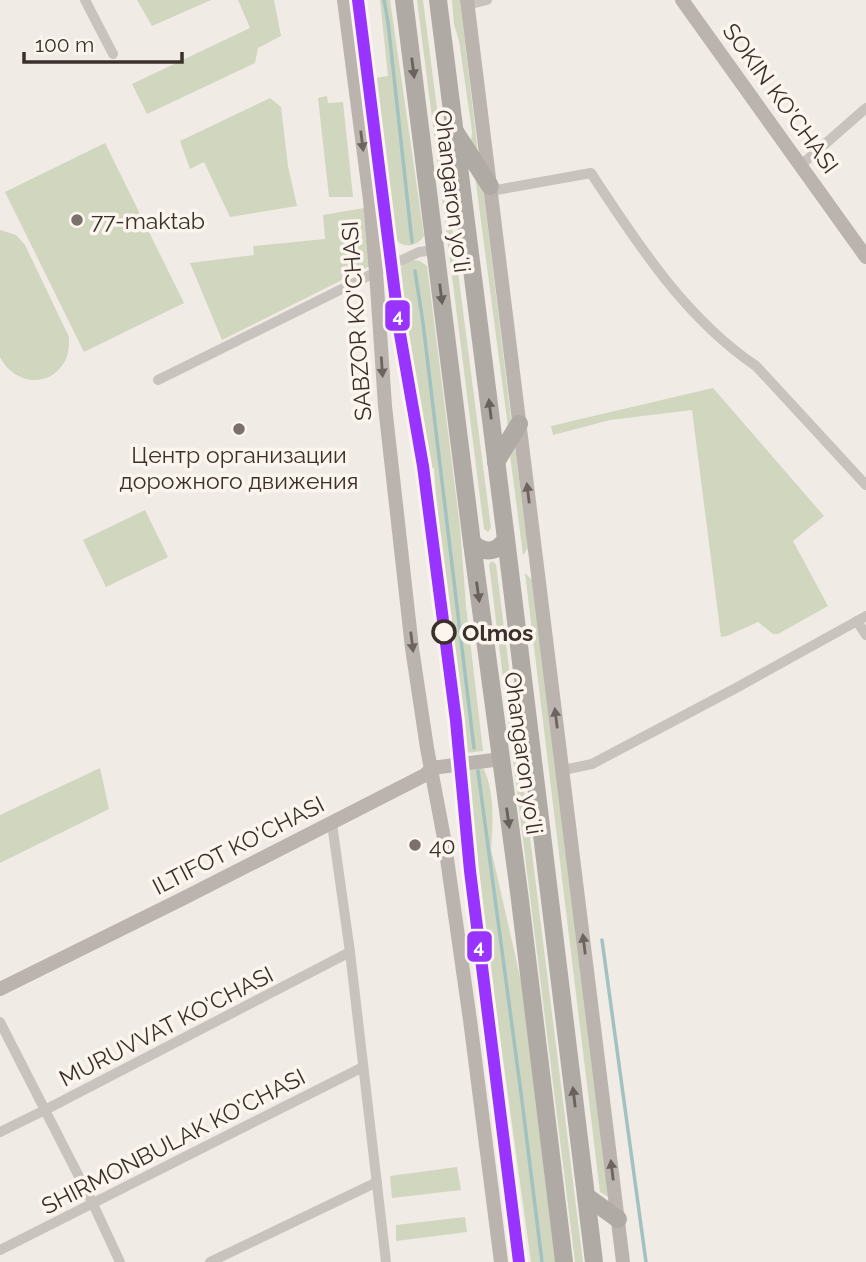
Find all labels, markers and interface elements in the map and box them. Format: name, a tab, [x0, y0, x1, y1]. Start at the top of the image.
street label: SOKIN KO'CHASI	[718, 18, 844, 178]
scale bar	[24, 21, 182, 65]
text: 100 m	[35, 32, 94, 57]
one-way arrow	[407, 57, 418, 79]
street label: Ohangaron yoʻli	[430, 108, 476, 274]
one-way arrow	[356, 130, 367, 152]
place label: 77-maktab	[91, 207, 205, 234]
marker: 77-maktab	[69, 212, 85, 228]
street label: SABZOR KO'CHASI	[336, 220, 376, 422]
one-way arrow	[435, 283, 446, 305]
line badge: 4	[384, 299, 411, 332]
text: 4	[393, 304, 404, 326]
one-way arrow	[377, 356, 388, 378]
one-way arrow	[484, 398, 495, 420]
marker: Центр организации дорожного движения	[231, 421, 247, 437]
place label: Центр организации дорожного движения	[120, 441, 358, 494]
one-way arrow	[523, 481, 534, 503]
one-way arrow	[473, 581, 484, 603]
place label: Olmos	[462, 619, 533, 646]
marker: Olmos	[432, 620, 456, 644]
one-way arrow	[406, 631, 417, 653]
street label: Ohangaron yoʻli	[499, 670, 549, 836]
one-way arrow	[551, 707, 562, 729]
street label: ILTIFOT KO'CHASI	[148, 790, 328, 900]
one-way arrow	[503, 807, 514, 829]
place label: 40	[429, 832, 456, 859]
marker: 40	[407, 837, 423, 853]
line badge: 4	[466, 930, 493, 963]
one-way arrow	[578, 933, 589, 955]
text: 4	[474, 935, 485, 957]
street label: MURUVVAT KO'CHASI	[55, 960, 277, 1092]
street label: SHIRMONBULAK KO'CHASI	[37, 1063, 309, 1219]
one-way arrow	[568, 1086, 579, 1108]
one-way arrow	[606, 1159, 617, 1181]

